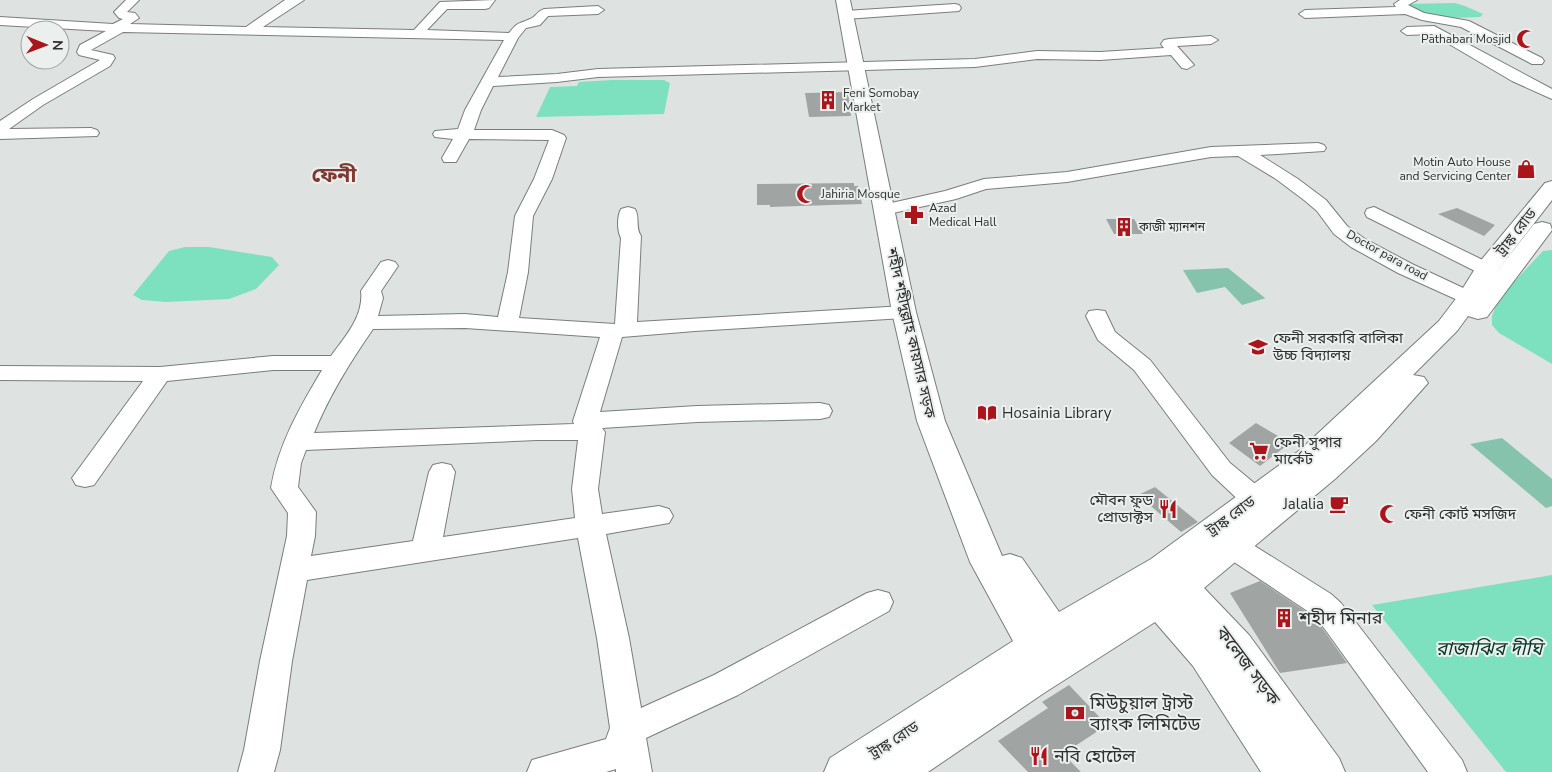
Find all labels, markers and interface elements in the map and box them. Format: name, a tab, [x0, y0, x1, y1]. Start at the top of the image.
north arrow	[20, 20, 70, 70]
mosque icon: Pathabari Mosjid	[1515, 28, 1537, 50]
place label: Pathabari Mosjid	[1421, 31, 1511, 47]
text: N	[48, 40, 67, 51]
place label: Feni Somobay Market	[843, 85, 920, 115]
building icon: Feni Somobay Market	[817, 89, 839, 111]
place label: Motin Auto House and Servicing Center	[1399, 154, 1512, 184]
shop icon: Motin Auto House and Servicing Center	[1515, 158, 1537, 180]
district label: ফেনী	[312, 161, 357, 189]
mosque icon: Jahiria Mosque	[795, 183, 817, 205]
place label: Jahiria Mosque	[820, 186, 900, 202]
place label: Azad Medical Hall	[929, 200, 997, 230]
pharmacy icon: Azad Medical Hall	[903, 204, 925, 226]
street label: ট্রাঙ্ক রোড	[1490, 204, 1541, 261]
building icon: কাজী ম্যানশন	[1113, 216, 1135, 238]
place label: কাজী ম্যানশন	[1138, 219, 1206, 235]
street label: Doctor para road	[1343, 226, 1431, 284]
street label: শহীদ শহীদুল্লাহ কায়সার সড়ক	[881, 245, 941, 421]
place label: ফেনী সরকারি বালিকা উচ্চ বিদ্যালয়	[1272, 328, 1404, 365]
school or university icon: ফেনী সরকারি বালিকা উচ্চ বিদ্যালয়	[1247, 336, 1269, 358]
library icon: Hosainia Library	[976, 402, 998, 424]
place label: Hosainia Library	[1002, 403, 1112, 423]
place label: ফেনী সুপার মার্কেট	[1273, 432, 1343, 469]
supermarket icon: ফেনী সুপার মার্কেট	[1248, 440, 1270, 462]
place label: মৌবন ফুড প্রোডাক্টস	[1089, 490, 1154, 527]
street label: ট্রাঙ্ক রোড	[1202, 491, 1259, 541]
cafe icon: Jalalia	[1328, 493, 1350, 515]
place label: Jalalia	[1282, 494, 1324, 514]
restaurant icon: মৌবন ফুড প্রোডাক্টস	[1157, 498, 1179, 520]
mosque icon: ফেনী কোর্ট মসজিদ	[1378, 503, 1400, 525]
place label: ফেনী কোর্ট মসজিদ	[1404, 504, 1517, 524]
place label: শহীদ মিনার	[1298, 606, 1383, 630]
building icon: শহীদ মিনার	[1273, 607, 1295, 629]
street label: কলেজ সড়ক	[1210, 621, 1286, 711]
water label: রাজাঝির দীঘি	[1436, 636, 1546, 662]
place label: মিউচুয়াল ট্রাস্ট ব্যাংক লিমিটেড	[1089, 691, 1201, 736]
bank icon: মিউচুয়াল ট্রাস্ট ব্যাংক লিমিটেড	[1064, 702, 1086, 724]
street label: ট্রাঙ্ক রোড	[864, 716, 923, 764]
place label: নবি হোটেল	[1053, 744, 1136, 768]
restaurant icon: নবি হোটেল	[1028, 745, 1050, 767]

